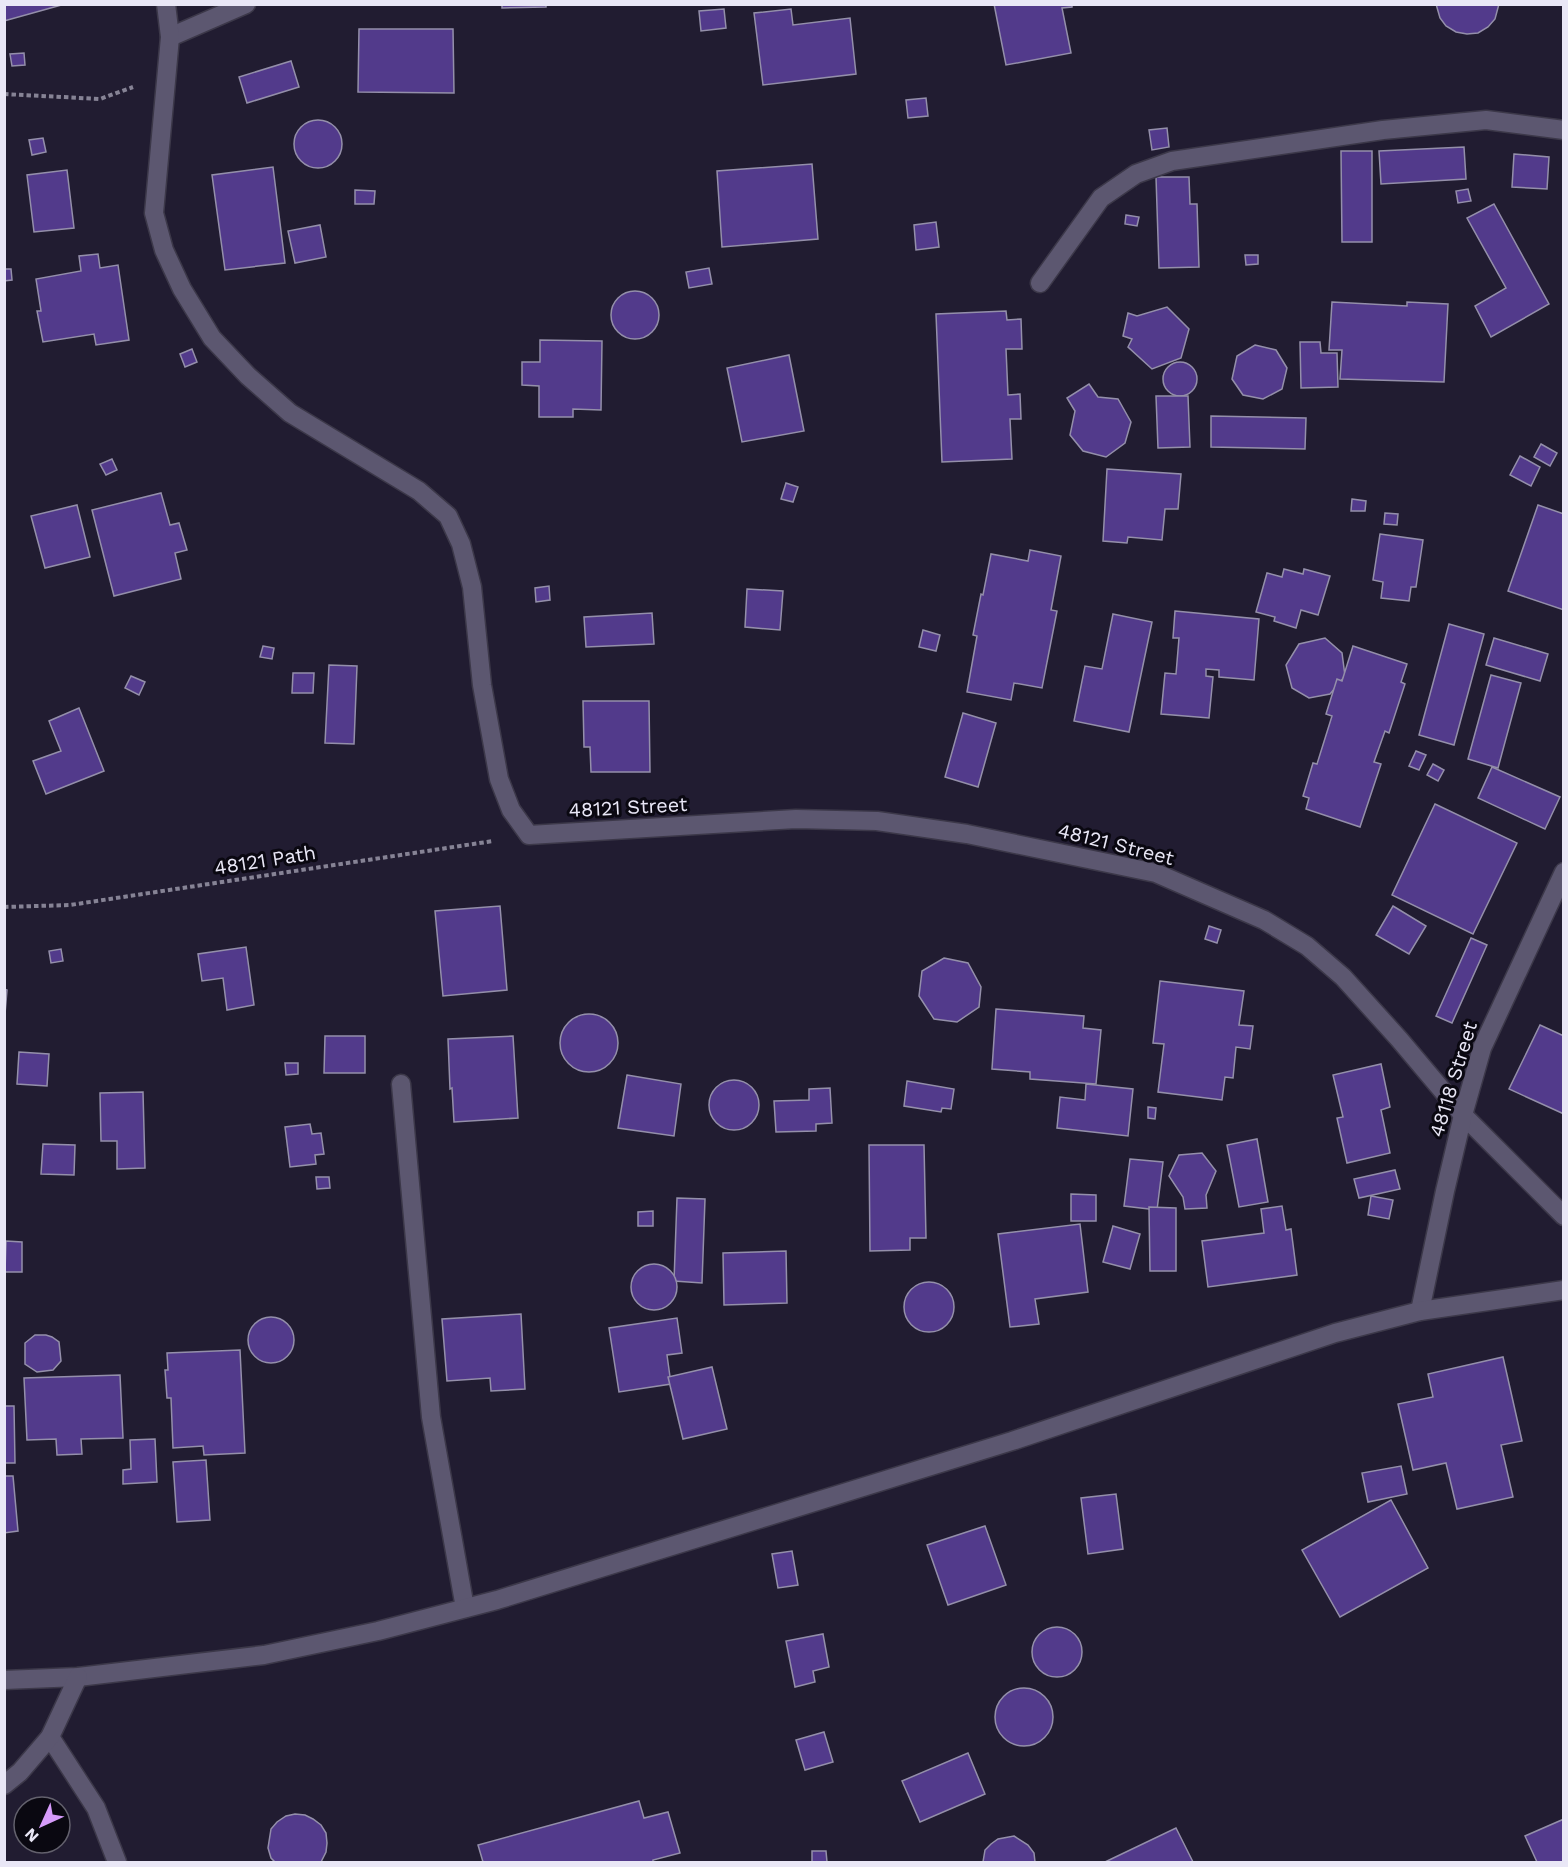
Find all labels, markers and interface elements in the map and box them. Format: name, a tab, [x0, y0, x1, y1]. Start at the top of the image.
street label: 48121 Street	[568, 792, 689, 822]
street label: 48121 Street	[1055, 818, 1177, 870]
street label: 48121 Path	[213, 840, 317, 880]
street label: 48118 Street	[1424, 1018, 1482, 1140]
north arrow	[12, 1795, 72, 1855]
text: N	[21, 1824, 43, 1846]

